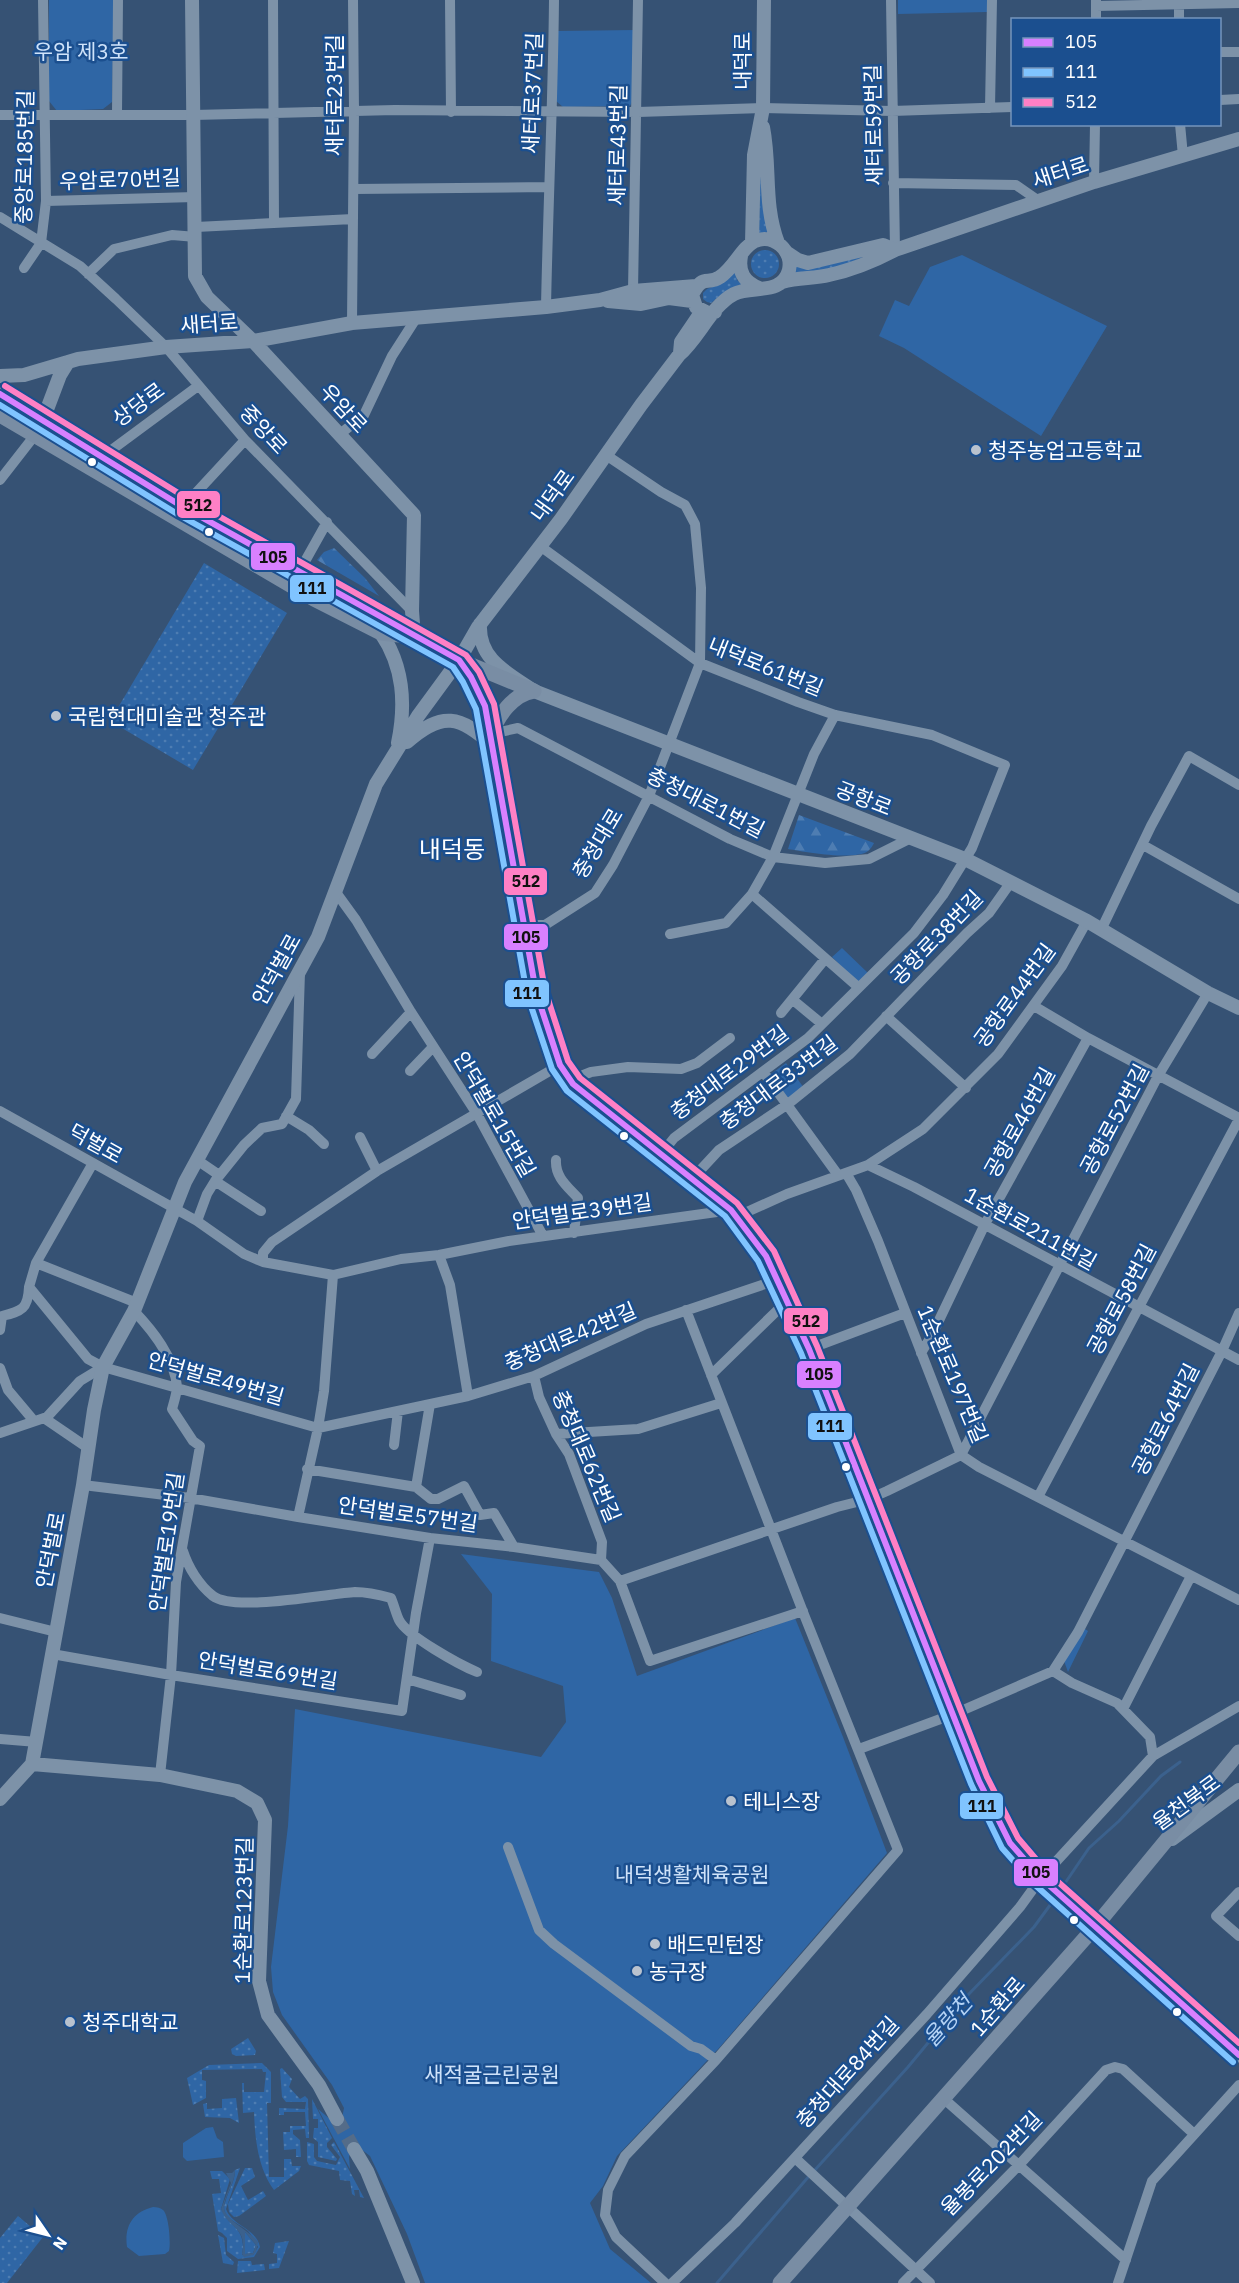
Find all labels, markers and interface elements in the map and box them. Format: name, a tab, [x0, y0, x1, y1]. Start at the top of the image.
legend	[1011, 18, 1221, 126]
text: 105	[1065, 30, 1097, 53]
street label: 새터로37번길	[516, 32, 548, 154]
street label: 내덕로	[728, 32, 756, 90]
street label: 새터로23번길	[320, 34, 348, 156]
park label: 우암 제3호	[34, 37, 128, 65]
text: 111	[1065, 60, 1097, 83]
street label: 새터로59번길	[858, 64, 888, 186]
street label: 새터로43번길	[602, 84, 632, 206]
street label: 중앙로185번길	[9, 90, 39, 224]
text: 512	[1065, 90, 1097, 113]
street label: 새터로	[1028, 150, 1092, 194]
street label: 우암로70번길	[59, 163, 181, 195]
street label: 새터로	[179, 307, 239, 339]
street label: 상당로	[106, 376, 170, 432]
street label: 우암로	[314, 377, 374, 439]
street label: 중앙로	[234, 398, 294, 460]
place label: 청주농업고등학교	[988, 436, 1143, 464]
marker: 청주농업고등학교	[969, 443, 983, 457]
unlabelled marker	[86, 456, 98, 468]
street label: 내덕로	[524, 463, 580, 527]
line badge: 512	[176, 490, 221, 519]
text: 512	[184, 495, 212, 515]
unlabelled marker	[203, 526, 215, 538]
line badge: 105	[250, 542, 296, 571]
text: 105	[259, 547, 288, 567]
line badge: 111	[289, 574, 335, 603]
text: 111	[298, 578, 327, 598]
street label: 내덕로61번길	[704, 630, 828, 702]
place label: 국립현대미술관 청주관	[68, 702, 266, 730]
marker: 국립현대미술관 청주관	[49, 709, 63, 723]
street label: 충청대로1번길	[642, 760, 770, 844]
street label: 공항로	[832, 775, 896, 821]
street label: 충청대로	[565, 803, 629, 883]
district label: 내덕동	[419, 833, 485, 865]
line badge: 512	[503, 867, 548, 896]
text: 512	[512, 871, 540, 891]
street label: 공항로38번길	[884, 883, 988, 991]
line badge: 105	[503, 923, 549, 951]
text: 105	[512, 927, 541, 947]
street label: 안덕벌로	[245, 928, 307, 1010]
street label: 공항로44번길	[967, 937, 1061, 1053]
line badge: 111	[504, 979, 550, 1008]
text: 111	[513, 983, 542, 1003]
street label: 충청대로29번길	[664, 1018, 794, 1126]
street label: 충청대로33번길	[713, 1028, 843, 1136]
street label: 안덕벌로15번길	[448, 1046, 542, 1182]
street label: 공항로52번길	[1073, 1059, 1155, 1179]
street label: 공항로46번길	[977, 1062, 1061, 1182]
street label: 덕벌로	[64, 1117, 128, 1169]
unlabelled marker	[618, 1130, 630, 1142]
street label: 1순환로211번길	[960, 1180, 1102, 1276]
street label: 안덕벌로39번길	[510, 1187, 654, 1235]
street label: 공항로58번길	[1080, 1239, 1162, 1359]
street label: 충청대로42번길	[500, 1296, 640, 1376]
street label: 1순환로197번길	[911, 1301, 995, 1447]
line badge: 512	[783, 1307, 829, 1335]
text: 512	[792, 1311, 820, 1331]
street label: 안덕벌로49번길	[144, 1345, 288, 1411]
street label: 공항로64번길	[1125, 1358, 1205, 1480]
line badge: 105	[796, 1360, 842, 1389]
text: 105	[805, 1364, 834, 1384]
street label: 충청대로62번길	[547, 1386, 627, 1526]
line badge: 111	[807, 1412, 853, 1441]
text: 111	[816, 1416, 845, 1436]
unlabelled marker	[840, 1461, 852, 1473]
street label: 안덕벌로19번길	[142, 1470, 190, 1614]
street label: 안덕벌로57번길	[336, 1490, 480, 1538]
street label: 안덕벌로	[29, 1509, 71, 1591]
street label: 안덕벌로69번길	[196, 1645, 340, 1695]
street label: 율천북로	[1147, 1768, 1225, 1836]
place label: 테니스장	[743, 1787, 820, 1815]
line badge: 111	[959, 1792, 1004, 1820]
marker: 테니스장	[724, 1794, 738, 1808]
text: 111	[968, 1796, 997, 1816]
street label: 1순환로123번길	[228, 1836, 258, 1984]
line badge: 105	[1013, 1858, 1059, 1887]
park label: 내덕생활체육공원	[615, 1860, 769, 1888]
text: 105	[1022, 1862, 1051, 1882]
unlabelled marker	[1068, 1914, 1080, 1926]
place label: 배드민턴장	[667, 1930, 764, 1958]
marker: 배드민턴장	[648, 1937, 662, 1951]
place label: 농구장	[649, 1957, 707, 1985]
marker: 농구장	[630, 1964, 644, 1978]
street label: 1순환로	[963, 1970, 1031, 2042]
water label: 율량천	[916, 1986, 980, 2052]
unlabelled marker	[1171, 2006, 1183, 2018]
place label: 청주대학교	[82, 2008, 179, 2036]
street label: 충청대로84번길	[789, 2010, 905, 2134]
marker: 청주대학교	[63, 2015, 77, 2029]
park label: 새적굴근린공원	[424, 2060, 560, 2088]
street label: 율봉로202번길	[934, 2105, 1048, 2221]
north arrow	[18, 2205, 78, 2265]
text: N	[49, 2233, 72, 2254]

